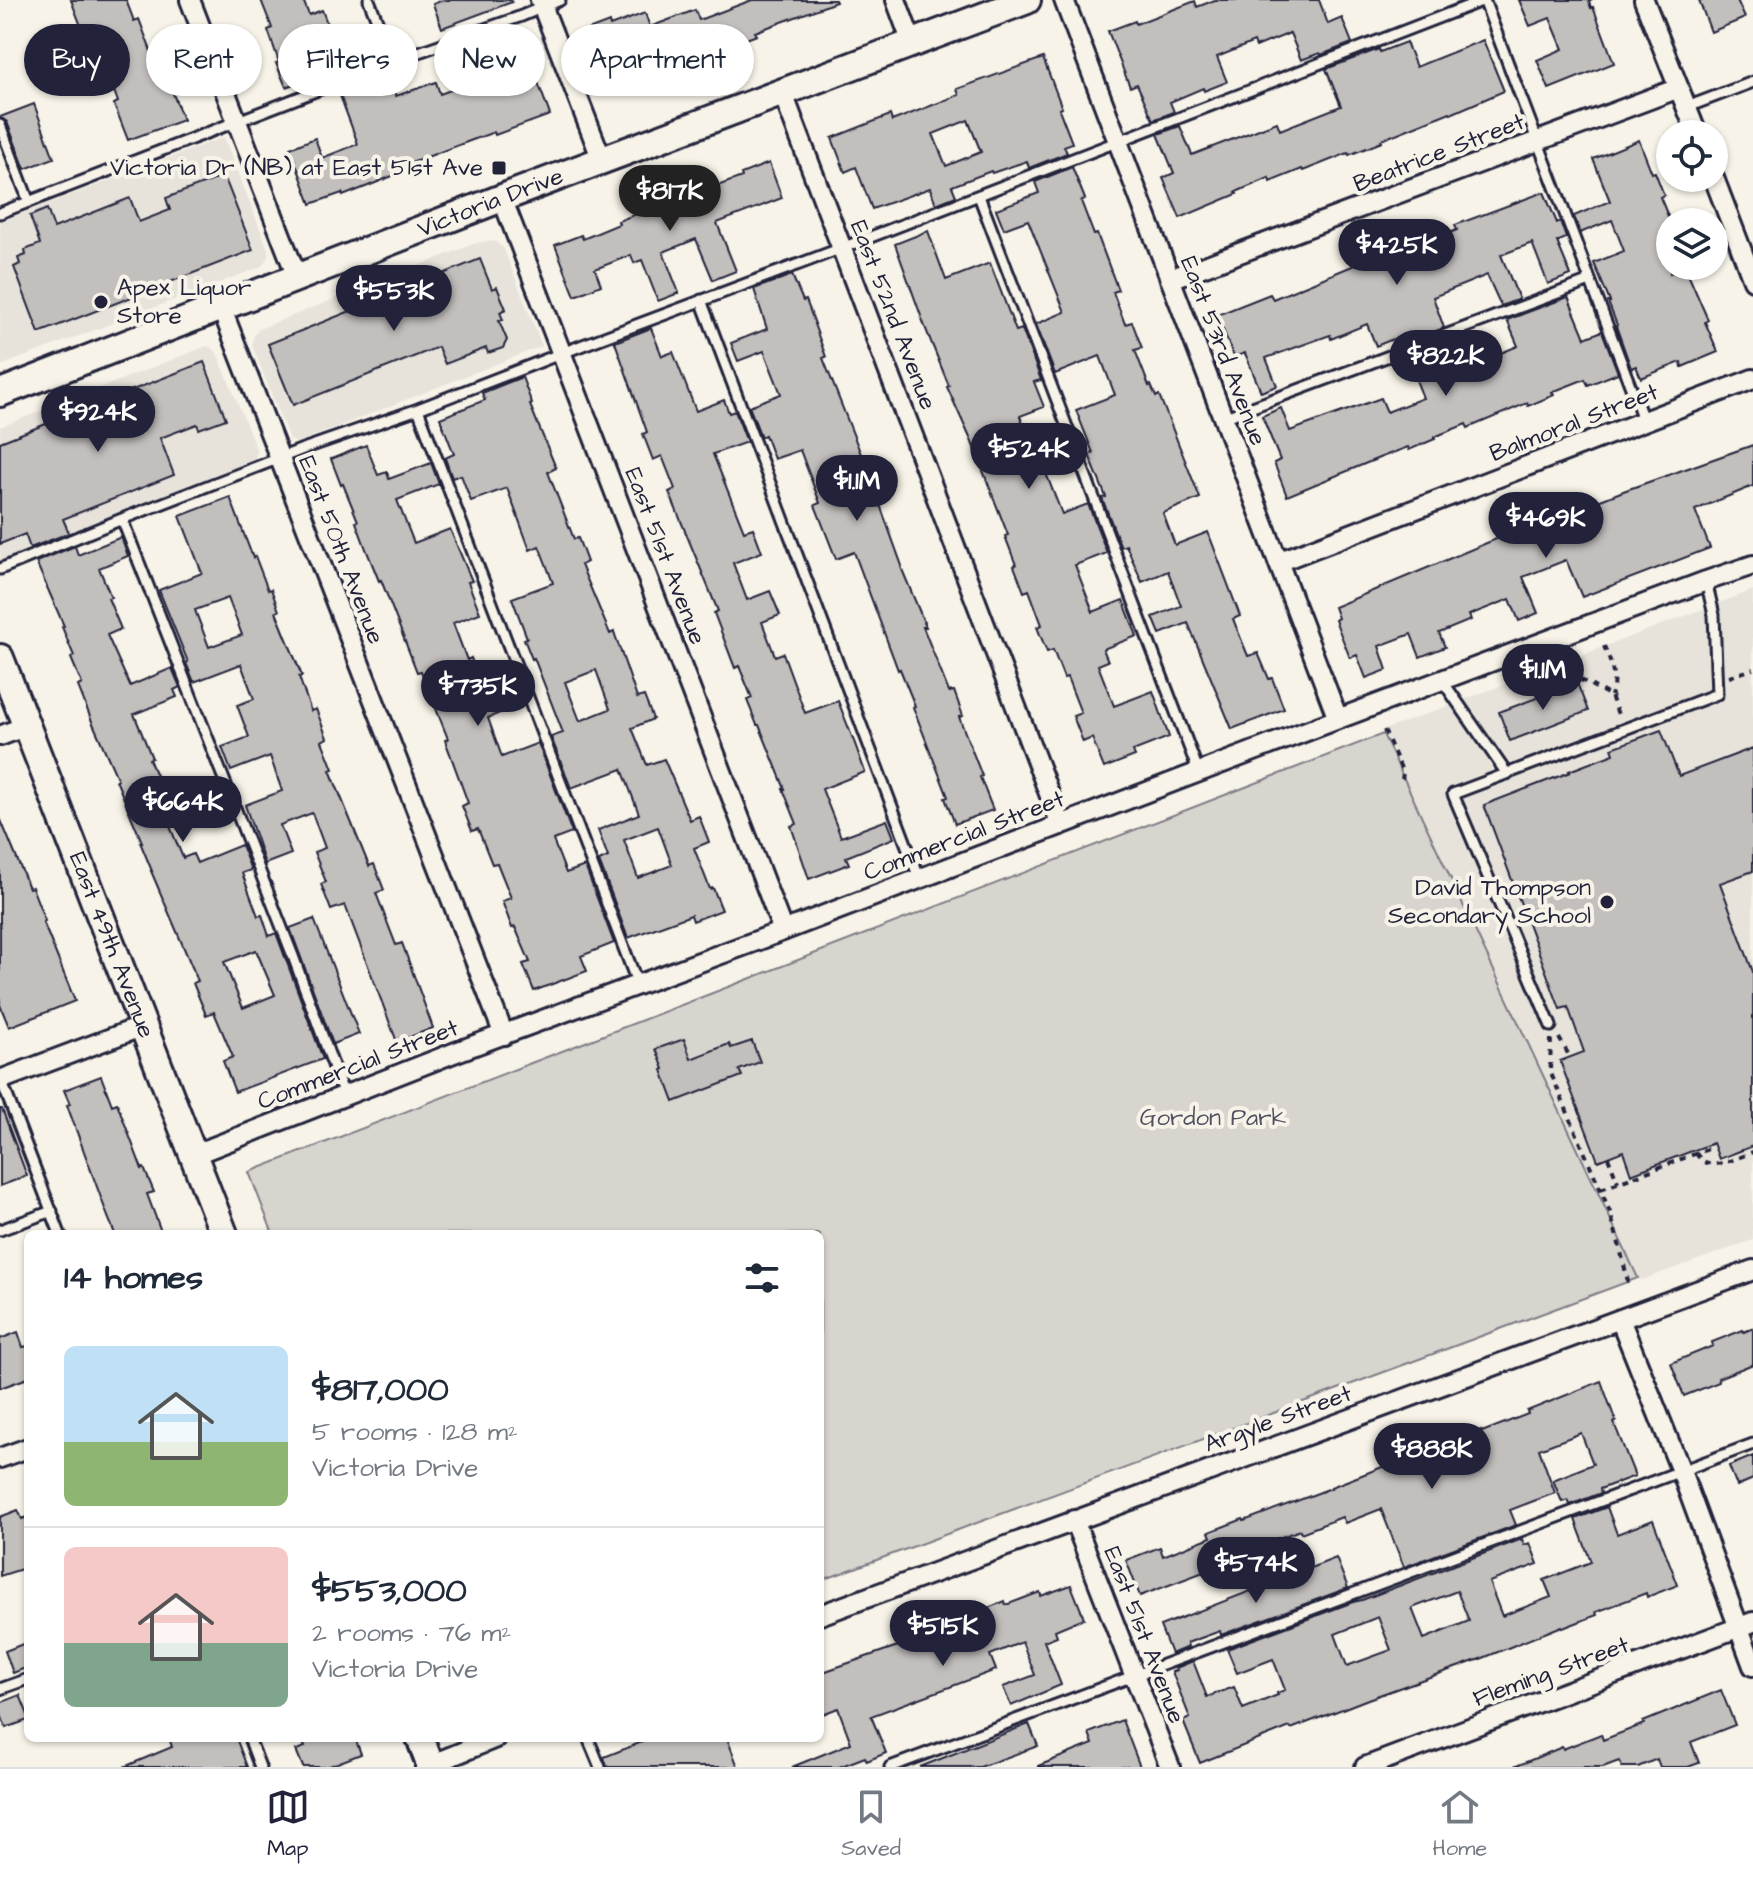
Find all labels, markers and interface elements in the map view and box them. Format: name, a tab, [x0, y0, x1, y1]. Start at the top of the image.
chip: Buy	[24, 24, 130, 96]
chip: Rent	[146, 24, 262, 96]
chip: Filters	[278, 24, 418, 96]
chip: New	[434, 24, 545, 96]
chip: Apartment	[561, 24, 754, 96]
street label: Beatrice Street	[1349, 105, 1530, 201]
map controls	[1656, 120, 1728, 280]
button: locate	[1656, 120, 1728, 192]
place label: Victoria Dr (NB) at East 51st Ave	[110, 151, 483, 185]
street label: Victoria Drive	[413, 159, 568, 246]
marker: Victoria Dr (NB) at East 51st Ave	[490, 159, 508, 177]
pin: $817K	[614, 165, 726, 233]
text: $817K	[637, 173, 703, 209]
button: layers	[1656, 208, 1728, 280]
street label: East 52nd Avenue	[841, 215, 945, 415]
pin: $425K	[1341, 219, 1453, 287]
text: $425K	[1356, 227, 1438, 263]
street label: East 53rd Avenue	[1171, 251, 1275, 451]
pin: $553K	[338, 265, 450, 333]
place label: Apex Liquor Store	[117, 271, 251, 333]
text: $553K	[354, 273, 434, 309]
marker: Apex Liquor Store	[92, 293, 110, 311]
pin: $822K	[1390, 330, 1502, 398]
text: $822K	[1408, 338, 1484, 374]
street label: Balmoral Street	[1485, 375, 1664, 471]
pin: $924K	[42, 386, 154, 454]
text: $924K	[59, 394, 137, 430]
pin: $524K	[973, 423, 1085, 491]
text: $524K	[988, 431, 1070, 467]
street label: East 50th Avenue	[289, 451, 393, 649]
pin: $1.1M	[801, 455, 913, 523]
street label: East 51st Avenue	[616, 463, 714, 649]
text: $1.1M	[834, 463, 880, 499]
pin: $469K	[1490, 492, 1602, 560]
text: $469K	[1506, 500, 1586, 536]
pin: $1.1M	[1487, 644, 1599, 712]
text: $1.1M	[1520, 652, 1566, 688]
pin: $735K	[422, 660, 534, 728]
text: $735K	[439, 668, 517, 704]
pin: $664K	[127, 776, 239, 844]
street label: Commercial Street	[859, 782, 1070, 890]
text: $664K	[143, 784, 223, 820]
street label: East 49th Avenue	[60, 847, 163, 1043]
place label: David Thompson Secondary School	[1388, 871, 1591, 934]
marker: David Thompson Secondary School	[1598, 893, 1616, 911]
street label: Commercial Street	[253, 1011, 464, 1119]
park label: Gordon Park	[1140, 1101, 1286, 1135]
text: 14 homes	[64, 1254, 203, 1302]
icon: filters	[740, 1256, 784, 1300]
text: $817,000	[312, 1366, 449, 1414]
street label: Argyle Street	[1200, 1376, 1357, 1462]
icon: home	[128, 1378, 224, 1474]
text: 5 rooms · 128 m²	[312, 1414, 518, 1450]
pin: $888K	[1376, 1423, 1488, 1491]
text: $888K	[1392, 1431, 1472, 1467]
text: Victoria Drive	[312, 1450, 478, 1486]
pin: $574K	[1200, 1537, 1312, 1605]
street label: East 51st Avenue	[1095, 1542, 1193, 1728]
text: $574K	[1215, 1545, 1297, 1581]
text: $553,000	[312, 1567, 467, 1615]
icon: home	[128, 1579, 224, 1675]
pin: $515K	[887, 1600, 999, 1668]
text: $515K	[908, 1608, 978, 1644]
text: 2 rooms · 76 m²	[312, 1615, 511, 1651]
street label: Fleming Street	[1468, 1628, 1634, 1717]
text: Victoria Drive	[312, 1651, 478, 1687]
tab: Map	[266, 1785, 310, 1864]
tab: Saved	[841, 1785, 901, 1864]
tab: Home	[1433, 1785, 1487, 1864]

